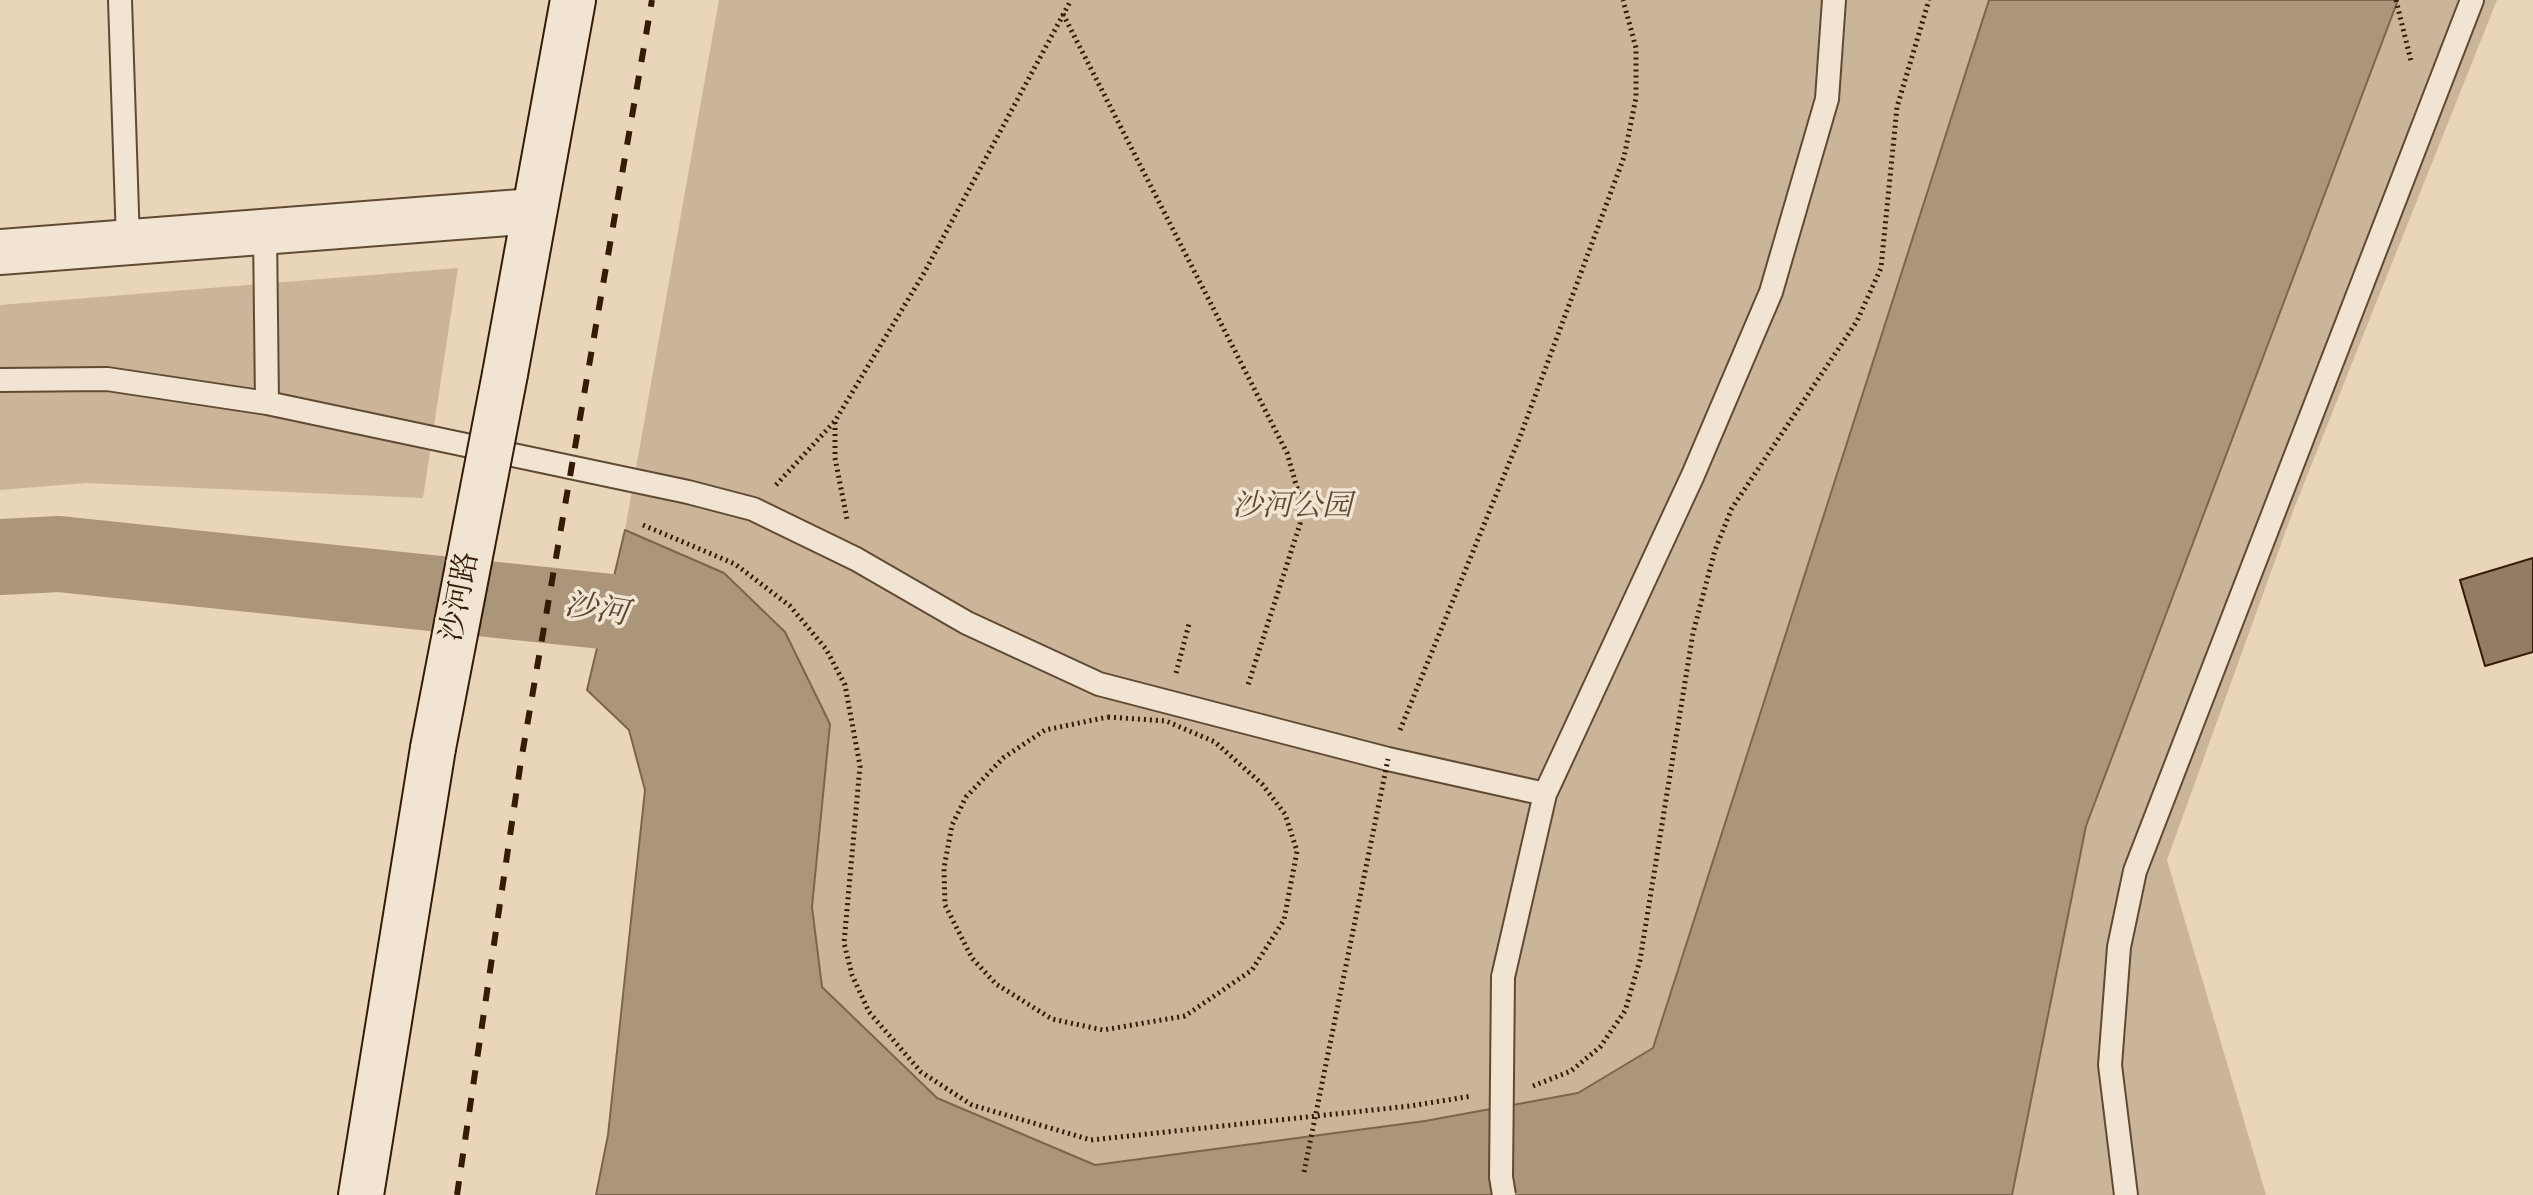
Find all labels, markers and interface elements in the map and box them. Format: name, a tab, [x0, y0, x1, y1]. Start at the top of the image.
park label: 沙河公园	[1232, 491, 1352, 527]
street label: 沙河路	[436, 549, 488, 645]
water label: 沙河	[561, 588, 631, 636]

